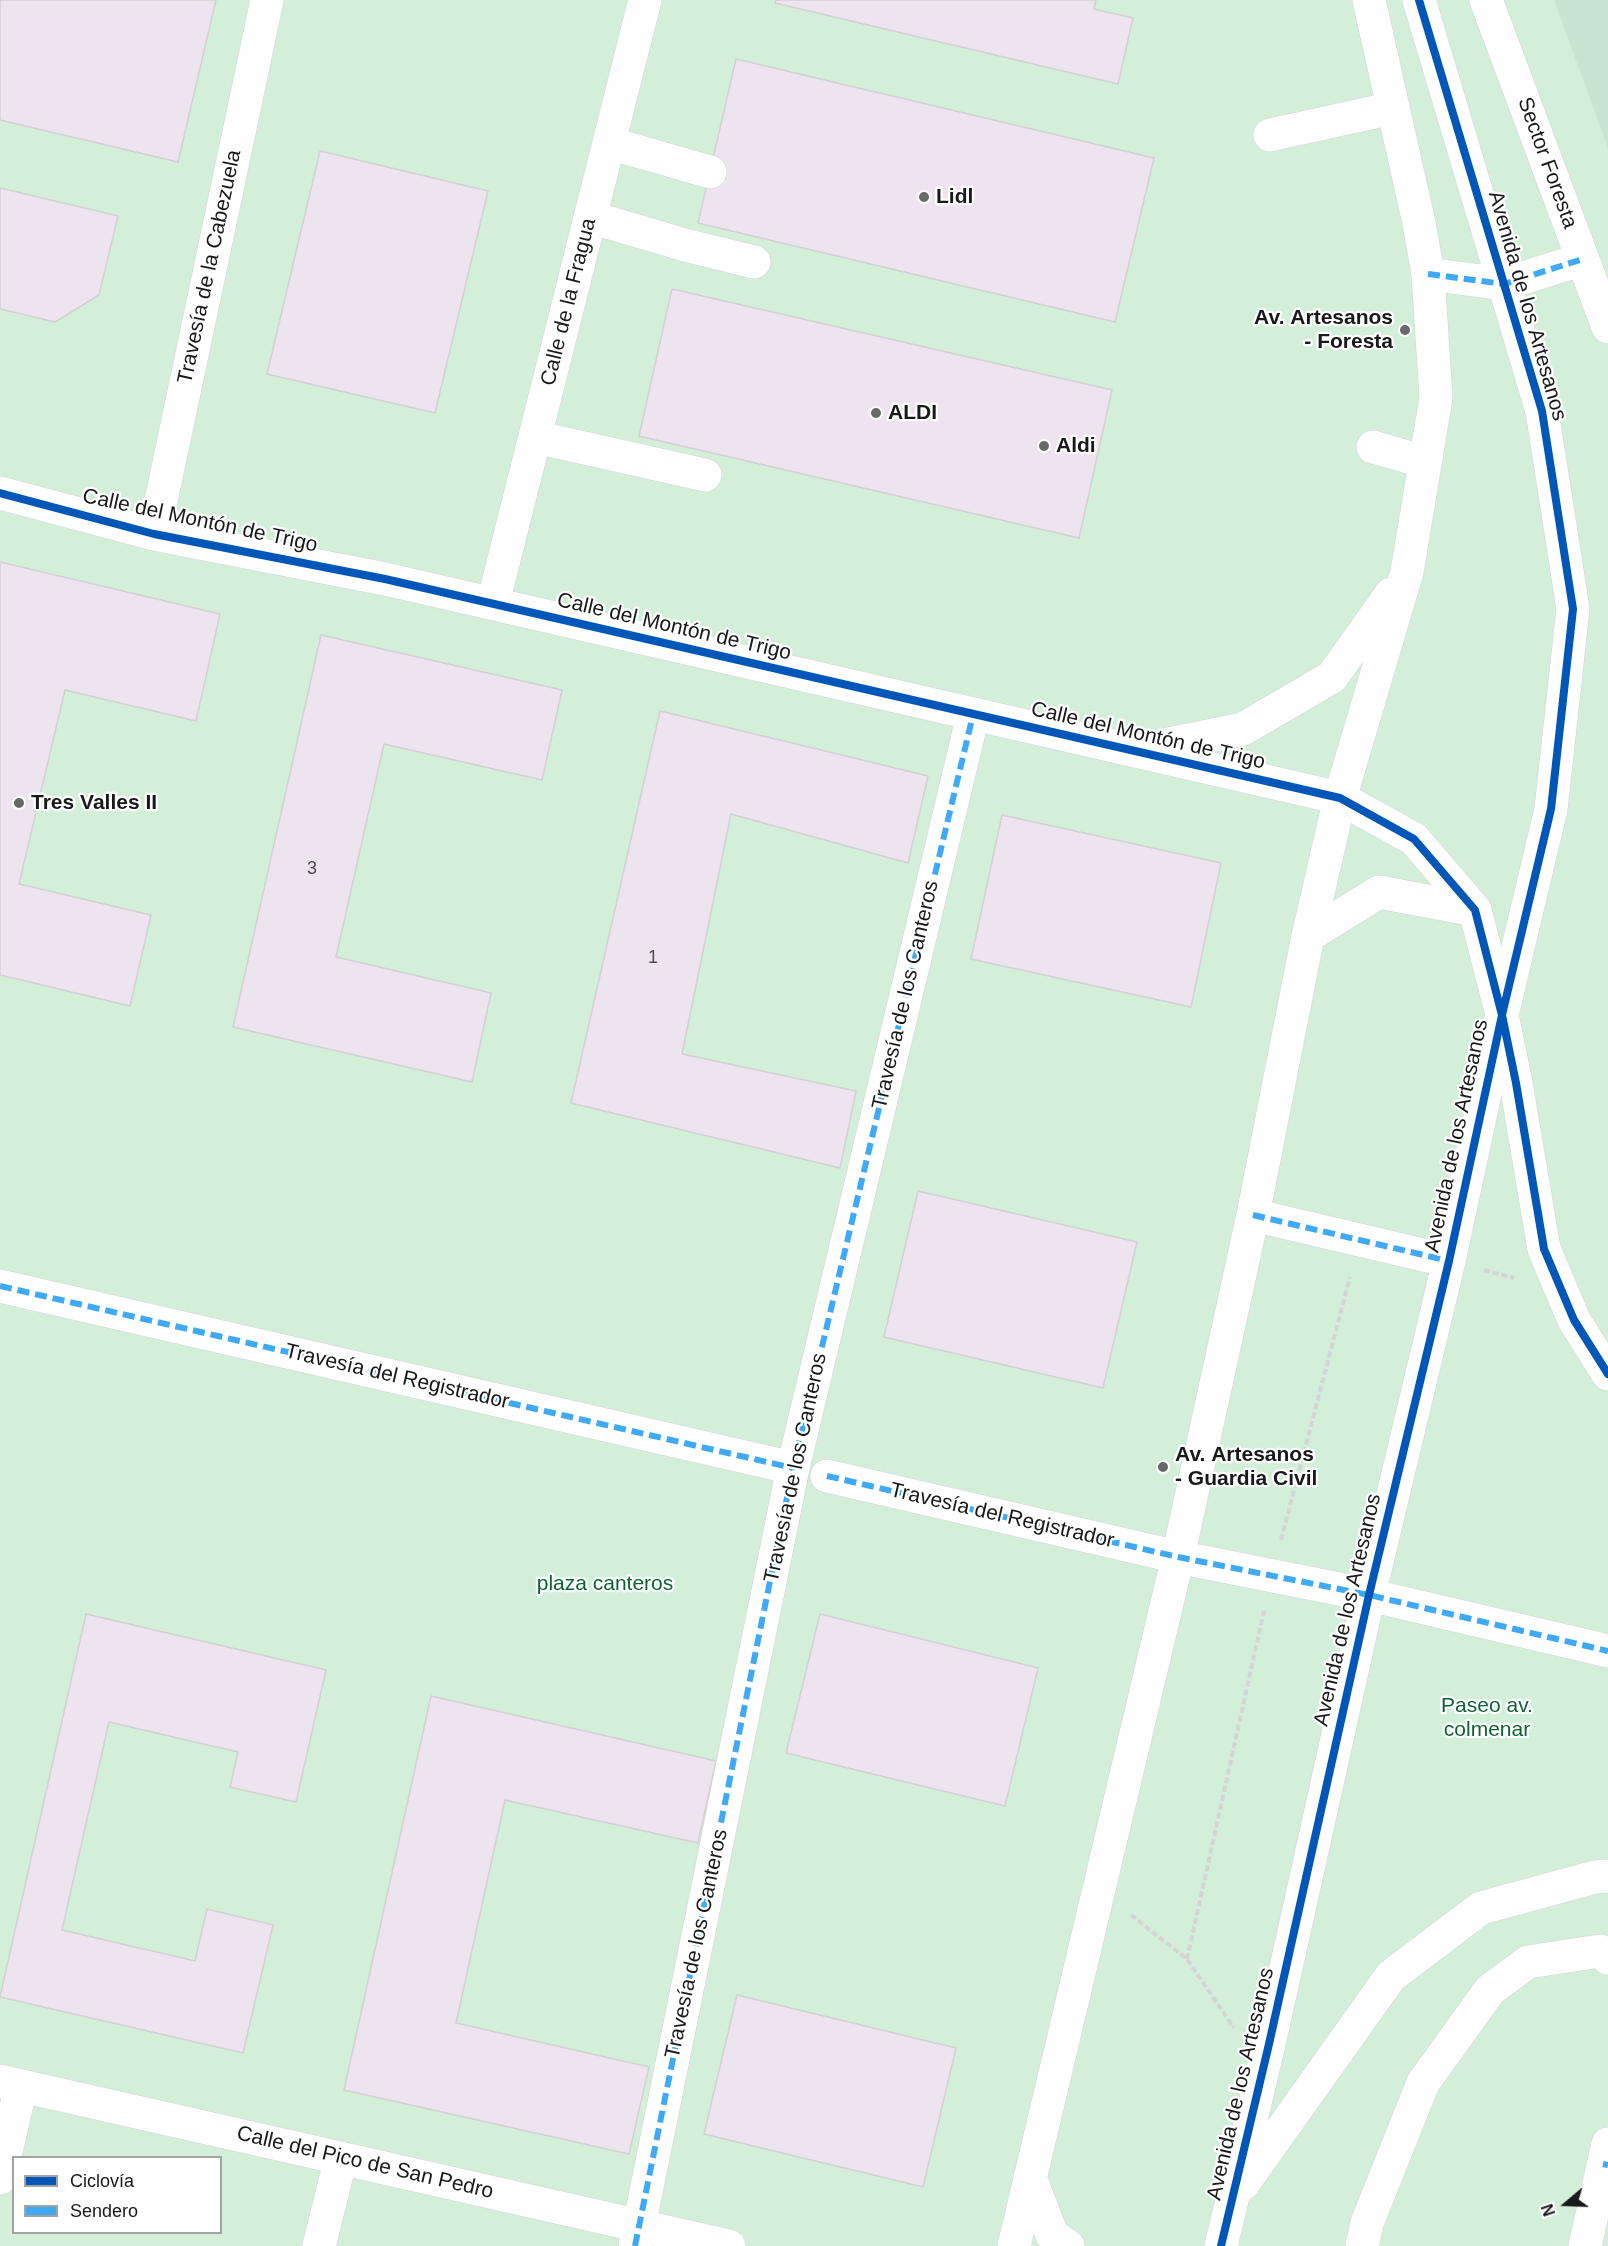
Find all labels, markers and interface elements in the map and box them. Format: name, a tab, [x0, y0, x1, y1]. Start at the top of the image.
street label: Sector Foresta	[1512, 94, 1582, 232]
street label: Travesía de la Cabezuela	[173, 148, 247, 386]
place label: Lidl	[936, 184, 973, 210]
street label: Avenida de los Artesanos	[1482, 188, 1572, 424]
marker: Lidl	[917, 190, 931, 204]
street label: Calle de la Fragua	[536, 216, 602, 388]
place label: Av. Artesanos - Foresta	[1254, 305, 1393, 355]
marker: Av. Artesanos - Foresta	[1398, 323, 1412, 337]
place label: ALDI	[888, 400, 937, 426]
marker: ALDI	[869, 406, 883, 420]
place label: Aldi	[1056, 433, 1096, 459]
marker: Aldi	[1037, 439, 1051, 453]
street label: Calle del Montón de Trigo	[80, 484, 320, 558]
street label: Calle del Montón de Trigo	[554, 588, 794, 666]
street label: Calle del Montón de Trigo	[1028, 697, 1268, 775]
place label: Tres Valles II	[31, 790, 157, 816]
marker: Tres Valles II	[12, 796, 26, 810]
house number: 3	[307, 858, 317, 880]
street label: Travesía de los Canteros	[867, 878, 945, 1112]
house number: 1	[648, 947, 658, 969]
street label: Avenida de los Artesanos	[1420, 1017, 1494, 1255]
street label: Travesía del Registrador	[283, 1339, 511, 1415]
street label: Travesía de los Canteros	[759, 1351, 833, 1585]
place label: Av. Artesanos - Guardia Civil	[1175, 1442, 1317, 1492]
marker: Av. Artesanos - Guardia Civil	[1156, 1460, 1170, 1474]
street label: Travesía del Registrador	[888, 1478, 1116, 1554]
street label: Avenida de los Artesanos	[1309, 1491, 1387, 1729]
park label: plaza canteros	[537, 1571, 673, 1597]
park label: Paseo av. colmenar	[1441, 1693, 1533, 1743]
street label: Travesía de los Canteros	[660, 1827, 734, 2061]
street label: Avenida de los Artesanos	[1202, 1965, 1280, 2203]
street label: Calle del Pico de San Pedro	[234, 2121, 496, 2205]
legend	[12, 2156, 222, 2234]
text: Ciclovía	[70, 2171, 134, 2191]
north arrow	[1536, 2174, 1596, 2234]
text: Sendero	[70, 2201, 138, 2221]
text: N	[1539, 2202, 1558, 2218]

